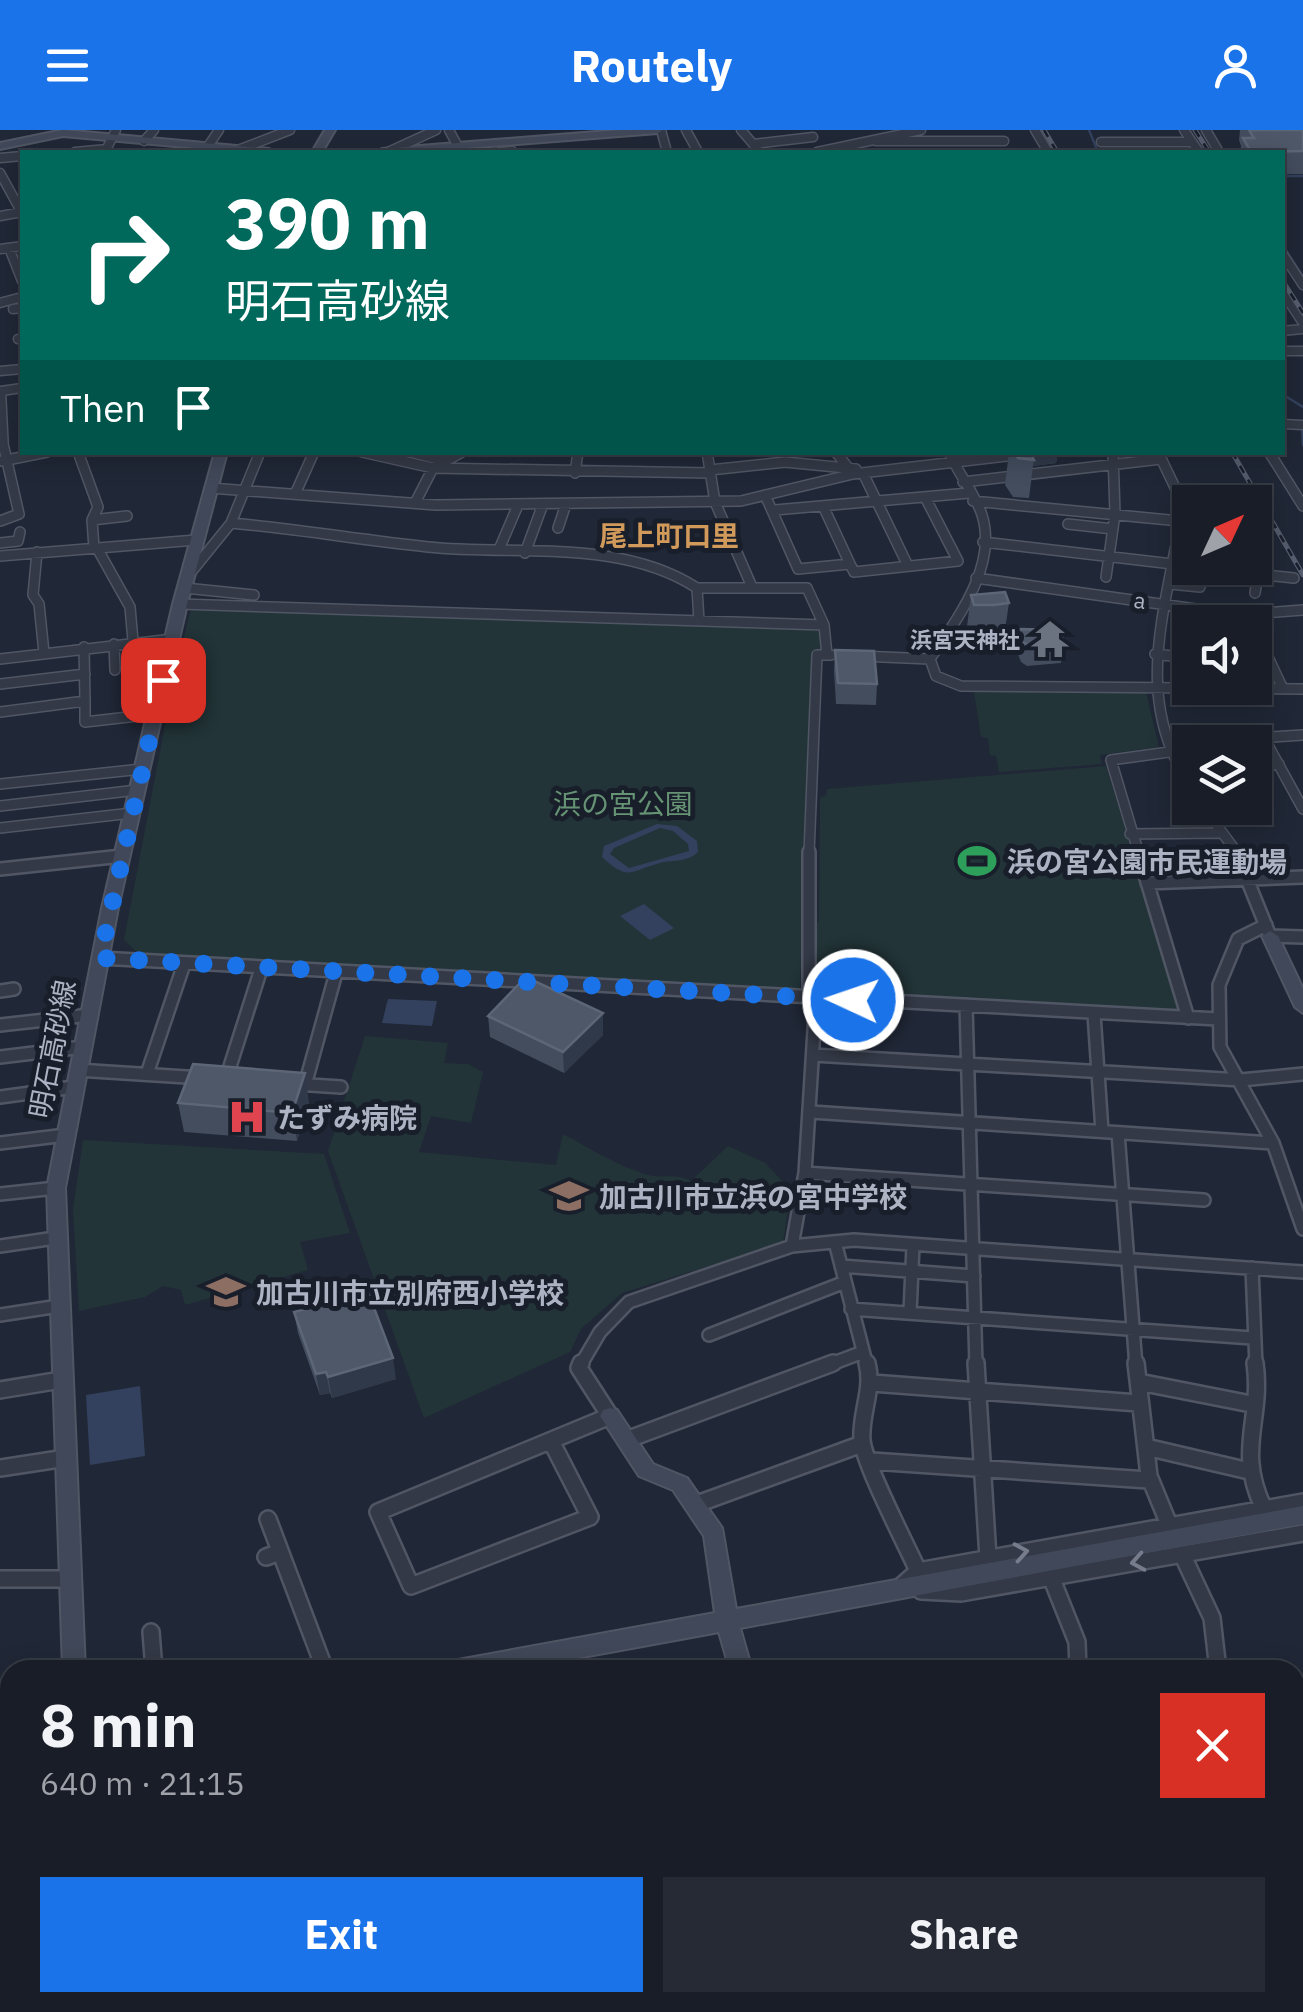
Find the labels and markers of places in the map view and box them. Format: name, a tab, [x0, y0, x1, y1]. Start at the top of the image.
temple icon: 浜宮天神社	[1029, 618, 1071, 660]
place label: 浜宮天神社	[910, 625, 1020, 654]
pin	[121, 638, 206, 723]
sports icon: 浜の宮公園市民運動場	[956, 840, 998, 882]
place label: 浜の宮公園市民運動場	[1007, 843, 1287, 880]
hospital icon: たずみ病院	[226, 1096, 268, 1138]
place label: たずみ病院	[277, 1099, 417, 1136]
school or university icon: 加古川市立浜の宮中学校	[548, 1175, 590, 1217]
place label: 加古川市立浜の宮中学校	[599, 1178, 907, 1215]
school or university icon: 加古川市立別府西小学校	[205, 1271, 247, 1313]
place label: 加古川市立別府西小学校	[256, 1274, 564, 1311]

